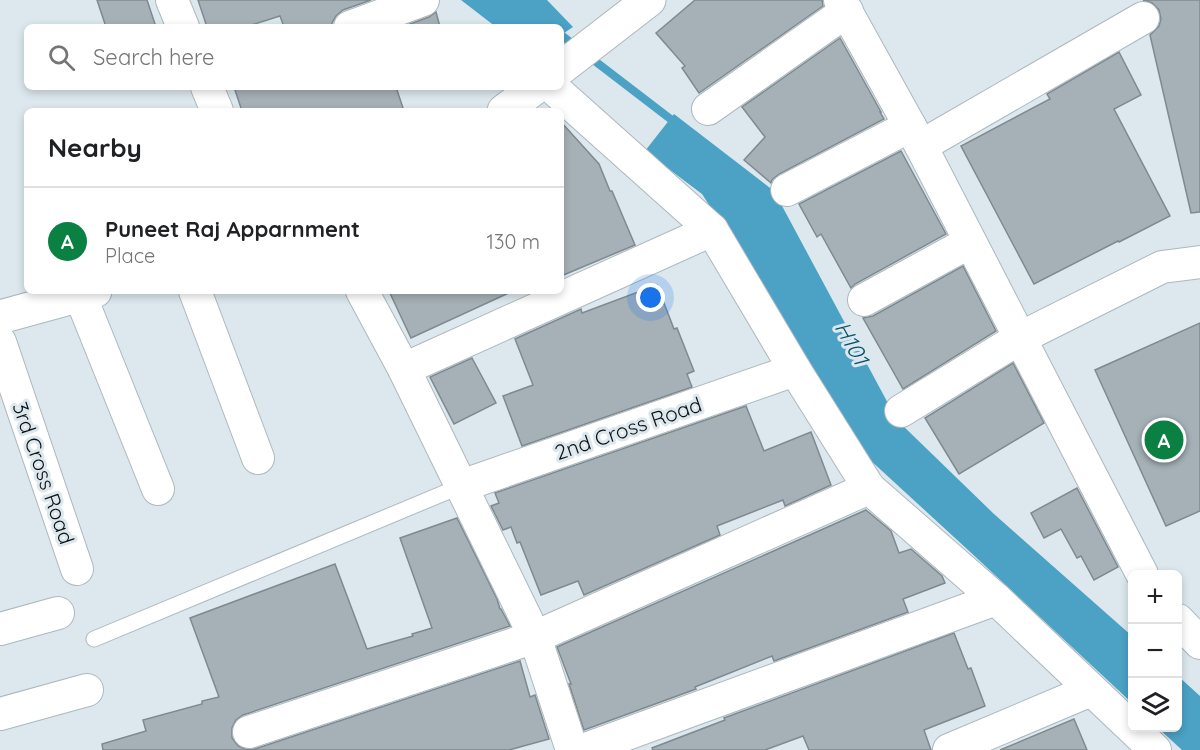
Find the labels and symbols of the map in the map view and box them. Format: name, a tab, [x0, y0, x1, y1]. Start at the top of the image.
your location	[636, 283, 665, 312]
water label: H101	[829, 316, 876, 371]
street label: 2nd Cross Road	[551, 391, 705, 465]
street label: 3rd Cross Road	[8, 398, 80, 548]
pin: A	[1144, 418, 1184, 462]

